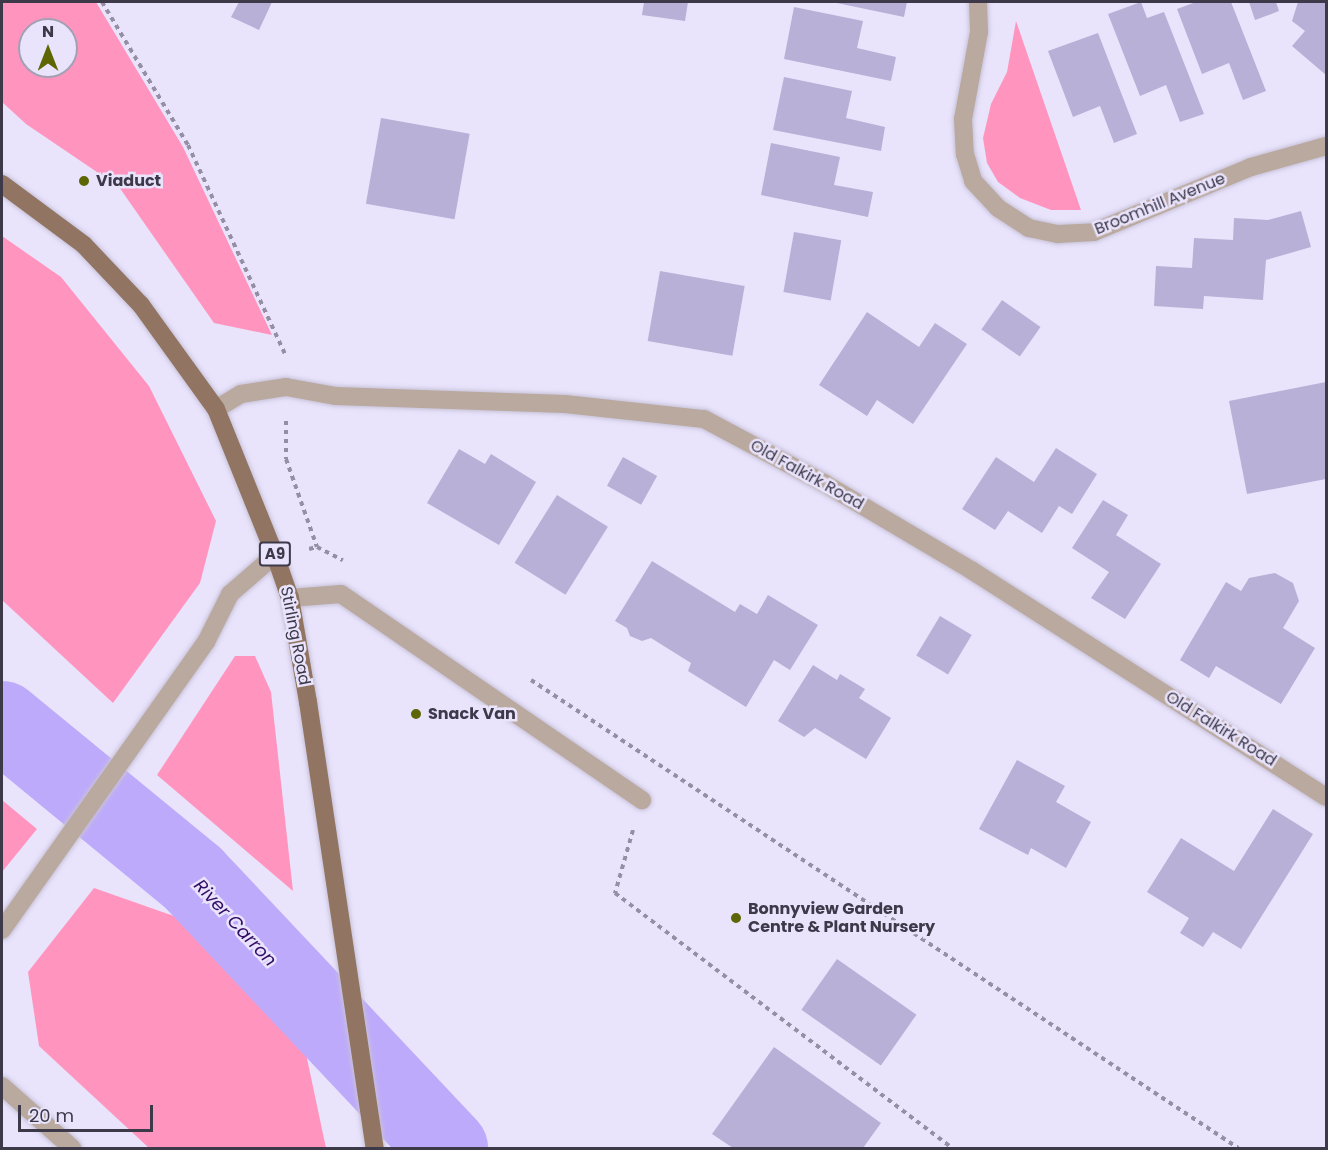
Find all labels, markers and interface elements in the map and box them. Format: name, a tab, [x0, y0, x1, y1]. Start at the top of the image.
north arrow	[18, 18, 78, 78]
text: N	[42, 20, 54, 43]
street label: Broomhill Avenue	[1092, 169, 1228, 239]
place label: Viaduct	[96, 171, 161, 191]
marker: Viaduct	[77, 174, 91, 188]
street label: Old Falkirk Road	[747, 436, 867, 514]
road number: A9	[258, 542, 292, 566]
street label: Stirling Road	[276, 585, 314, 687]
street label: Old Falkirk Road	[1162, 687, 1280, 771]
place label: Snack Van	[428, 704, 516, 724]
marker: Snack Van	[409, 707, 423, 721]
water label: River Carron	[189, 875, 281, 971]
place label: Bonnyview Garden Centre & Plant Nursery	[748, 899, 935, 937]
marker: Bonnyview Garden Centre & Plant Nursery	[729, 911, 743, 925]
scale bar	[21, 1093, 156, 1131]
text: 20 m	[29, 1103, 74, 1128]

